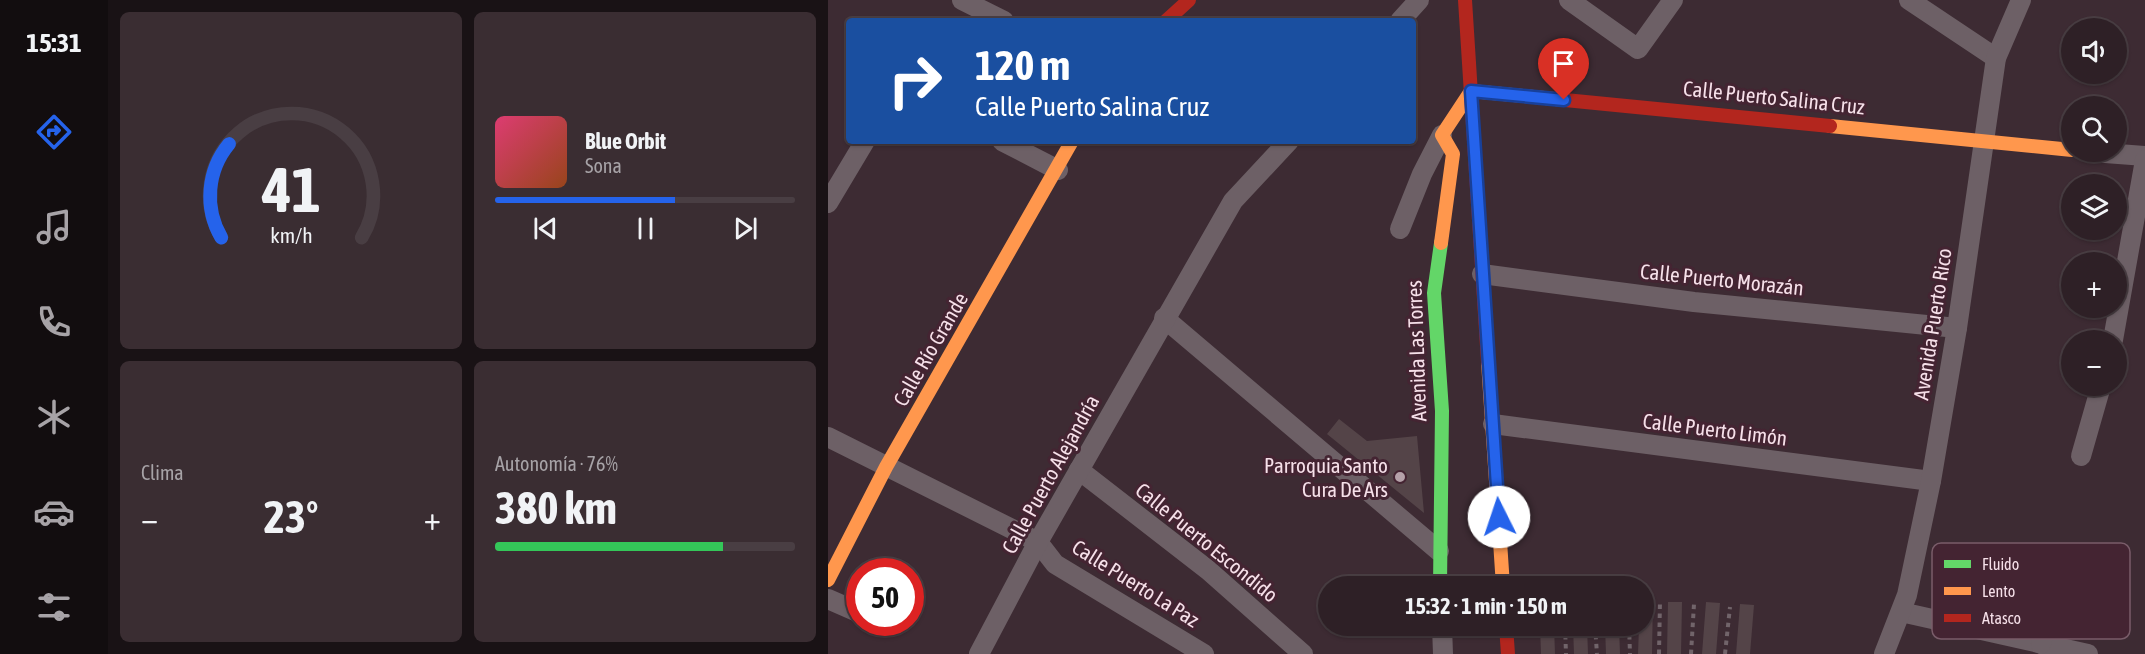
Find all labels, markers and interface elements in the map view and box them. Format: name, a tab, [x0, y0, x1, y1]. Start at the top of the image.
map controls	[2061, 18, 2127, 396]
button: sound	[2061, 18, 2127, 84]
text: 15:31	[26, 27, 82, 58]
pin	[1538, 38, 1589, 100]
text: 120 m	[975, 41, 1070, 89]
icon: right	[876, 42, 954, 120]
icon: arrive	[1547, 47, 1580, 80]
street label: Calle Puerto Salina Cruz	[1682, 76, 1866, 119]
text: Calle Puerto Salina Cruz	[975, 91, 1209, 122]
button: search	[2061, 96, 2127, 162]
icon: directions	[33, 111, 75, 153]
text: Blue Orbit	[585, 128, 666, 154]
text: 41	[261, 154, 320, 225]
text: Sona	[585, 154, 622, 177]
button: layers	[2061, 174, 2127, 240]
icon: music	[33, 206, 75, 248]
icon: previous	[529, 212, 562, 245]
icon: pause	[629, 212, 662, 245]
icon: next	[729, 212, 762, 245]
text: km/h	[270, 223, 312, 248]
street label: Avenida Puerto Rico	[1908, 246, 1956, 402]
button: +	[2061, 252, 2127, 318]
street label: Calle Puerto Morazán	[1639, 258, 1805, 300]
street label: Avenida Las Torres	[1402, 280, 1430, 422]
street label: Calle Río Grande	[888, 288, 972, 410]
icon: phone	[33, 301, 75, 343]
button: −	[2061, 330, 2127, 396]
street label: Calle Puerto Alejandría	[996, 390, 1104, 558]
icon: climate	[33, 396, 75, 438]
street label: Calle Puerto Limón	[1641, 408, 1789, 450]
text: Autonomía · 76%	[495, 452, 618, 475]
place label: Parroquia Santo Cura De Ars	[1264, 453, 1388, 501]
text: Clima	[141, 461, 184, 484]
marker: Parroquia Santo Cura De Ars	[1393, 470, 1407, 484]
street label: Calle Puerto Escondido	[1131, 477, 1283, 607]
text: 380 km	[495, 482, 617, 534]
position arrow	[1467, 485, 1531, 549]
icon: car	[33, 491, 75, 533]
text: 23°	[264, 491, 318, 543]
text: −	[141, 499, 158, 537]
text: +	[424, 499, 441, 537]
street label: Calle Puerto La Paz	[1068, 534, 1204, 632]
legend	[1932, 543, 2130, 639]
text: Fluido	[1982, 555, 2019, 573]
speed limit sign: 50	[846, 558, 924, 636]
text: Lento	[1982, 582, 2015, 600]
icon: filters	[33, 586, 75, 628]
text: 15:32 · 1 min · 150 m	[1405, 593, 1567, 619]
text: Atasco	[1982, 609, 2021, 627]

